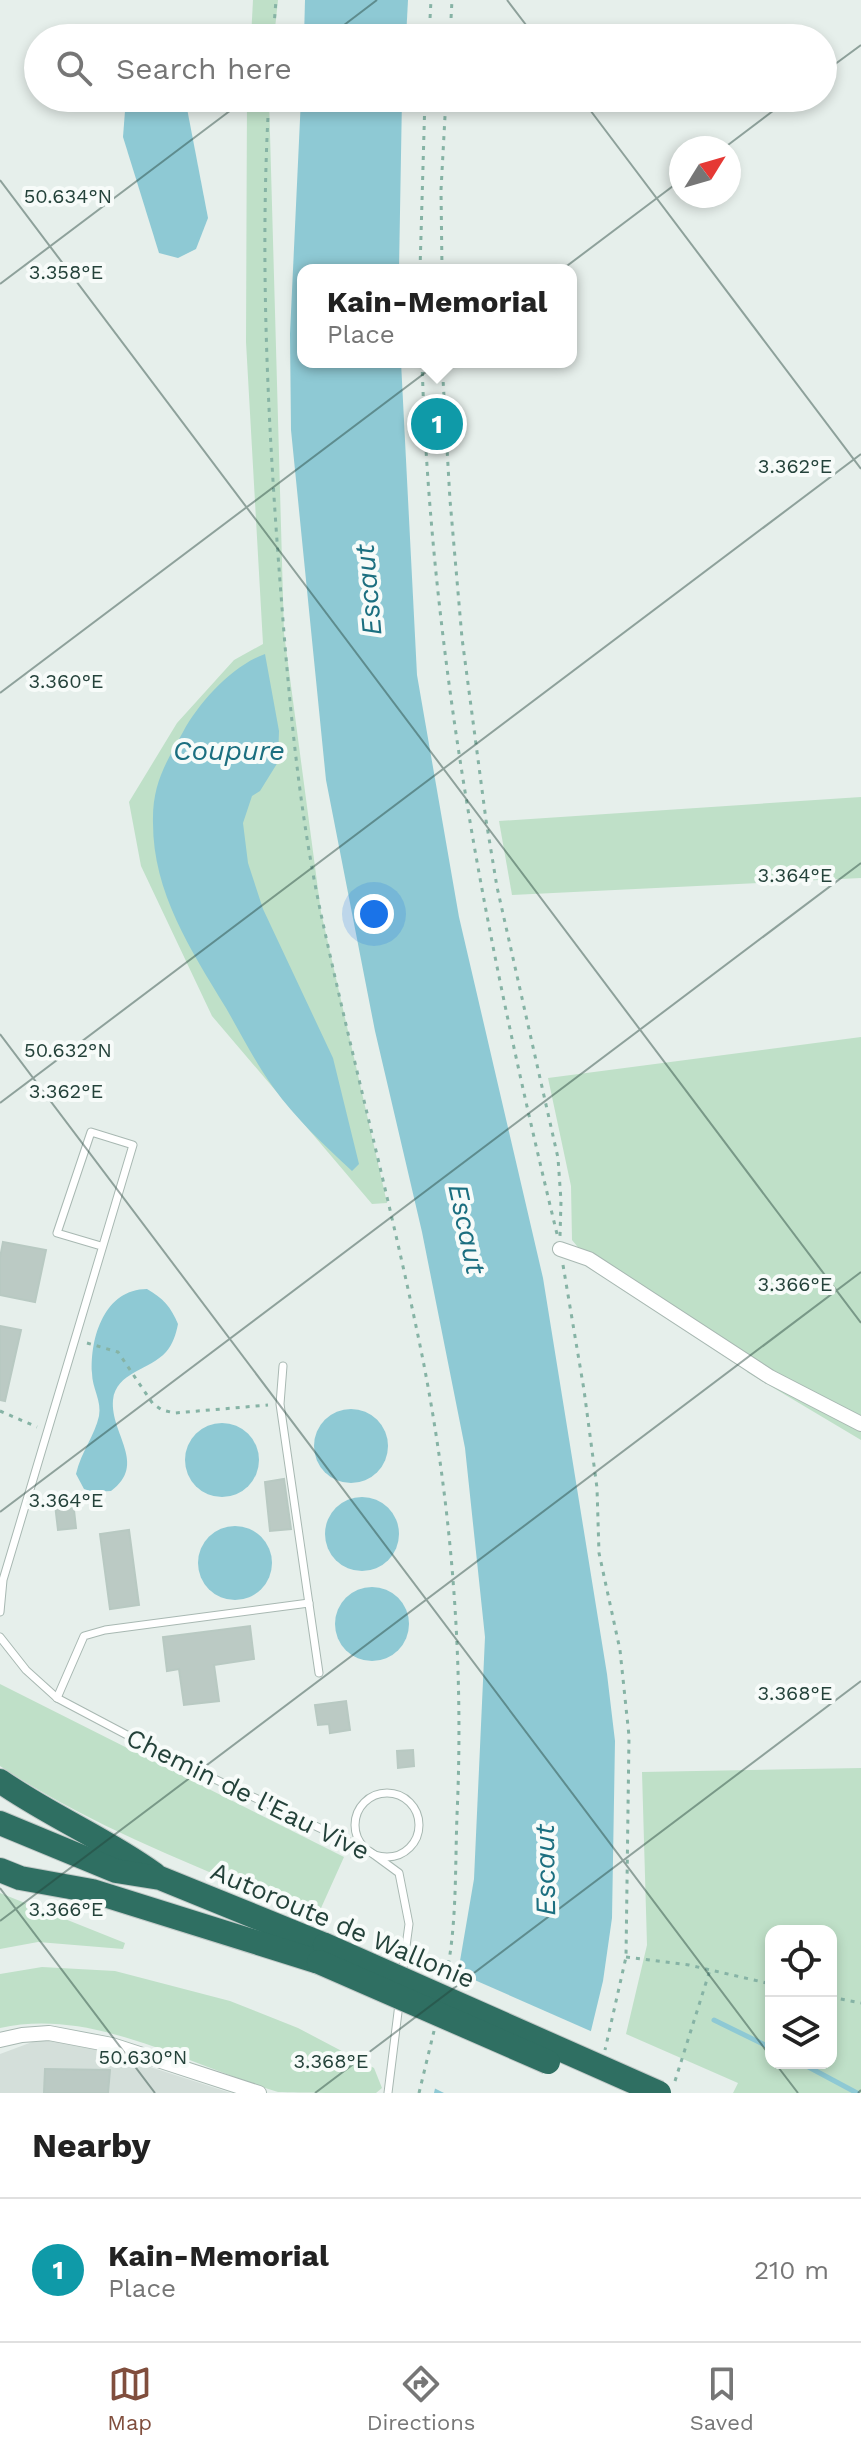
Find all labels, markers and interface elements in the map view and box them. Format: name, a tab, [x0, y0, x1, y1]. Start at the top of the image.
search box	[24, 24, 837, 112]
icon: search	[52, 46, 96, 90]
text: Search here	[116, 51, 292, 86]
north arrow	[669, 136, 741, 208]
text: 50.634°N	[24, 184, 112, 208]
text: 3.358°E	[29, 260, 103, 284]
popup	[297, 264, 577, 368]
text: Kain-Memorial	[327, 284, 547, 319]
text: Place	[327, 319, 395, 349]
pin: 1	[411, 394, 463, 454]
text: 3.362°E	[758, 454, 832, 478]
water label: Escaut	[348, 542, 388, 637]
text: 3.360°E	[28, 669, 104, 693]
water label: Coupure	[173, 734, 285, 767]
text: 3.364°E	[758, 863, 832, 887]
your location	[354, 894, 394, 934]
text: 50.632°N	[24, 1038, 112, 1062]
text: 3.362°E	[29, 1079, 103, 1103]
water label: Escaut	[441, 1181, 493, 1278]
text: 3.366°E	[758, 1272, 832, 1296]
text: 3.364°E	[29, 1488, 103, 1512]
text: 3.368°E	[757, 1681, 833, 1705]
street label: Chemin de l'Eau Vive	[122, 1722, 374, 1866]
water label: Escaut	[528, 1823, 562, 1916]
street label: Autoroute de Wallonie	[207, 1856, 479, 1994]
text: 3.366°E	[29, 1897, 103, 1921]
map controls	[765, 1925, 837, 2069]
button: locate	[765, 1925, 837, 1997]
button: layers	[765, 1997, 837, 2069]
text: 50.630°N	[99, 2045, 187, 2069]
text: 3.368°E	[293, 2049, 369, 2073]
text: Nearby	[32, 2125, 151, 2165]
text: Kain-Memorial	[108, 2238, 329, 2273]
text: 1	[52, 2255, 64, 2285]
text: 210 m	[754, 2255, 829, 2285]
text: Place	[108, 2273, 176, 2303]
tab: Map	[107, 2362, 152, 2435]
tab: Directions	[367, 2362, 475, 2435]
tab: Saved	[690, 2362, 754, 2435]

